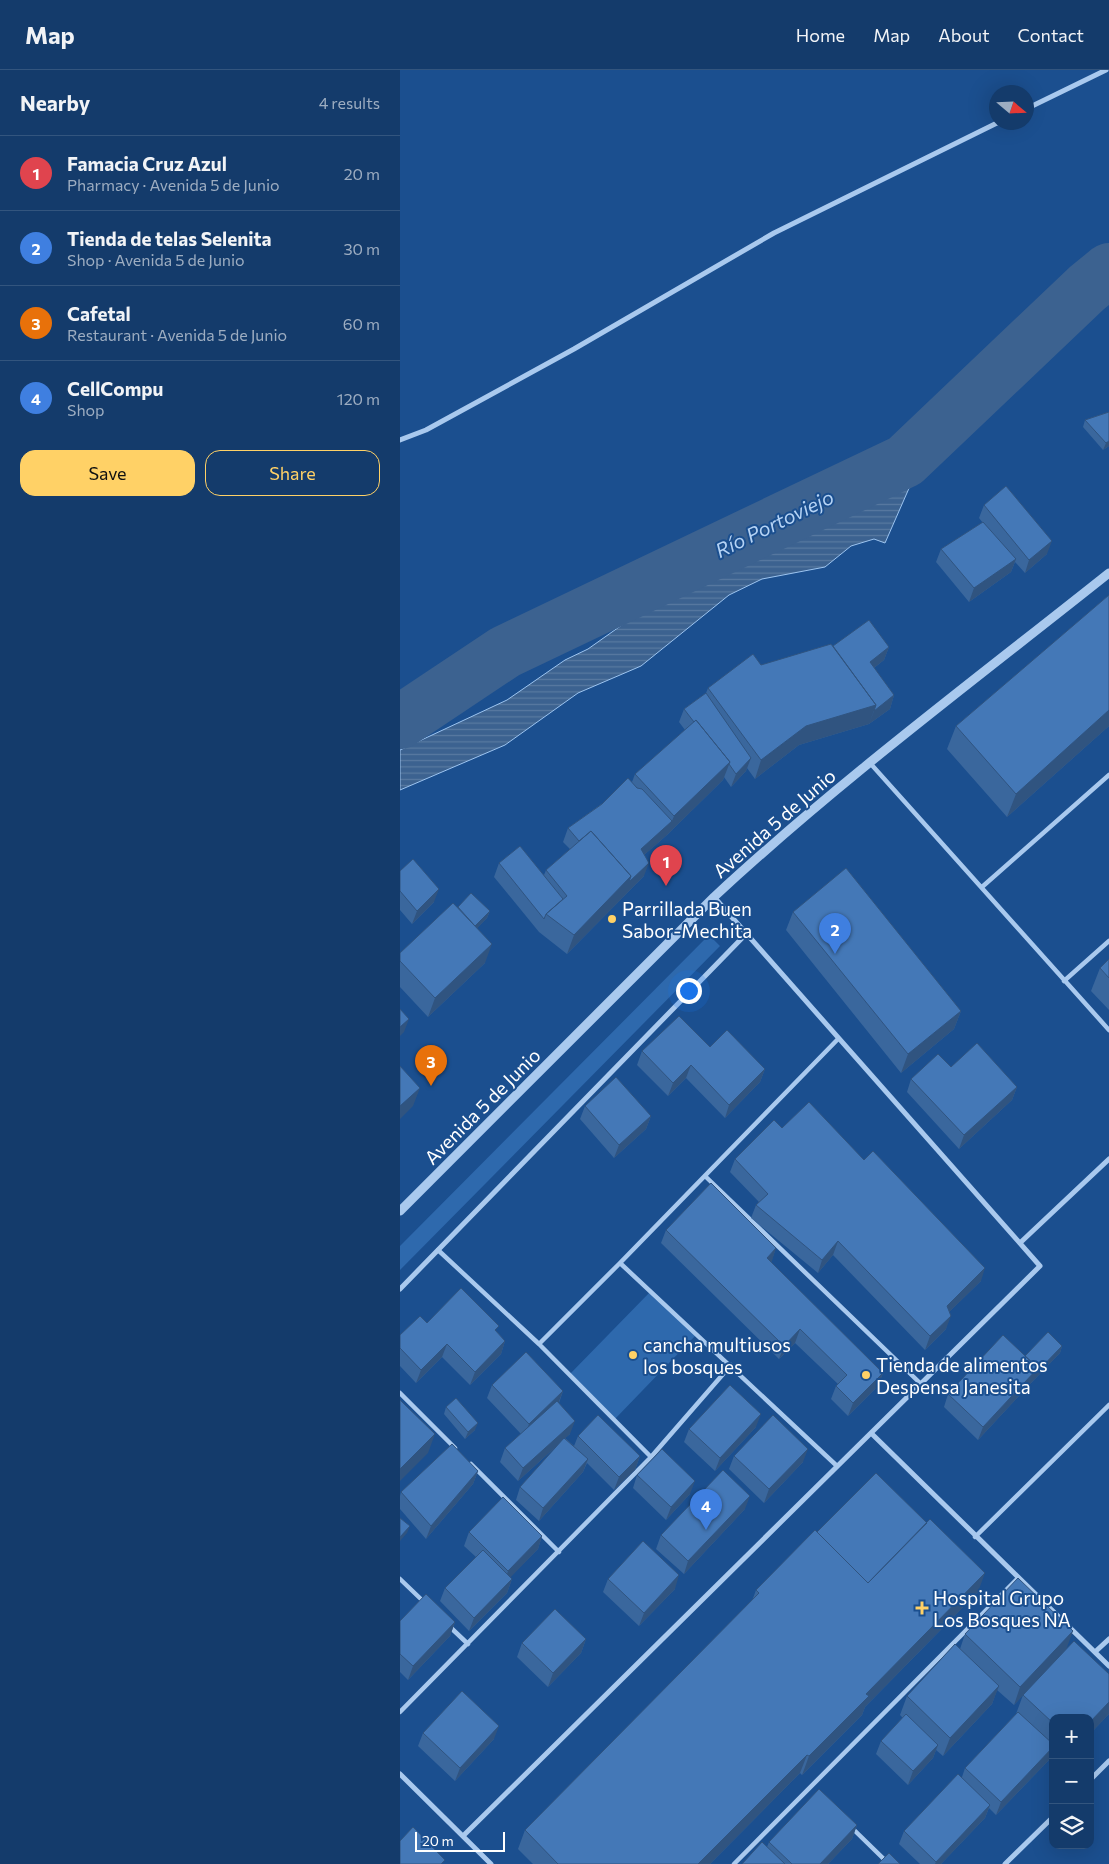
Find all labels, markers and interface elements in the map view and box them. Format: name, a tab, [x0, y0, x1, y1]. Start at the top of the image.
text: Map	[25, 20, 75, 49]
text: Home	[796, 24, 845, 46]
text: Map	[873, 24, 910, 46]
text: About	[938, 24, 990, 46]
text: Contact	[1018, 24, 1084, 46]
north arrow	[989, 85, 1034, 130]
text: Nearby	[20, 90, 90, 115]
text: 4 results	[319, 93, 380, 112]
text: Famacia Cruz Azul	[67, 152, 227, 175]
text: 1	[32, 164, 40, 183]
text: 20 m	[344, 164, 380, 183]
text: Pharmacy · Avenida 5 de Junio	[67, 175, 280, 194]
text: Tienda de telas Selenita	[67, 227, 272, 250]
text: 2	[31, 239, 41, 258]
text: 30 m	[343, 239, 380, 258]
text: Shop · Avenida 5 de Junio	[67, 250, 245, 269]
text: Cafetal	[67, 302, 131, 325]
text: 3	[31, 314, 41, 333]
text: 60 m	[343, 314, 380, 333]
text: Restaurant · Avenida 5 de Junio	[67, 325, 287, 344]
text: CellCompu	[67, 377, 163, 400]
text: 4	[31, 389, 41, 408]
text: 120 m	[337, 389, 380, 408]
text: Shop	[67, 400, 105, 419]
button: Save	[20, 450, 195, 496]
button: Share	[205, 450, 380, 496]
water label: Río Portoviejo	[711, 484, 837, 562]
street label: Avenida 5 de Junio	[708, 764, 840, 882]
pin: 1	[650, 845, 682, 886]
place label: Parrillada Buen Sabor-Mechita	[622, 897, 752, 942]
marker: Parrillada Buen Sabor-Mechita	[606, 913, 618, 925]
pin: 2	[819, 913, 851, 954]
your location	[676, 978, 702, 1004]
street label: Avenida 5 de Junio	[419, 1043, 545, 1169]
pin: 3	[415, 1045, 447, 1086]
place label: cancha multiusos los bosques	[643, 1333, 791, 1378]
marker: cancha multiusos los bosques	[627, 1349, 639, 1361]
place label: Tienda de alimentos Despensa Janesita	[876, 1353, 1048, 1398]
marker: Tienda de alimentos Despensa Janesita	[860, 1369, 872, 1381]
pin: 4	[690, 1489, 722, 1530]
place label: Hospital Grupo Los Bosques NA	[933, 1586, 1071, 1631]
marker: Hospital Grupo Los Bosques NA	[915, 1601, 929, 1615]
map controls	[1049, 1714, 1094, 1849]
button: +	[1049, 1714, 1094, 1759]
button: −	[1049, 1759, 1094, 1804]
button: layers	[1049, 1804, 1094, 1849]
scale bar	[415, 1829, 505, 1852]
text: 20 m	[422, 1832, 454, 1849]

